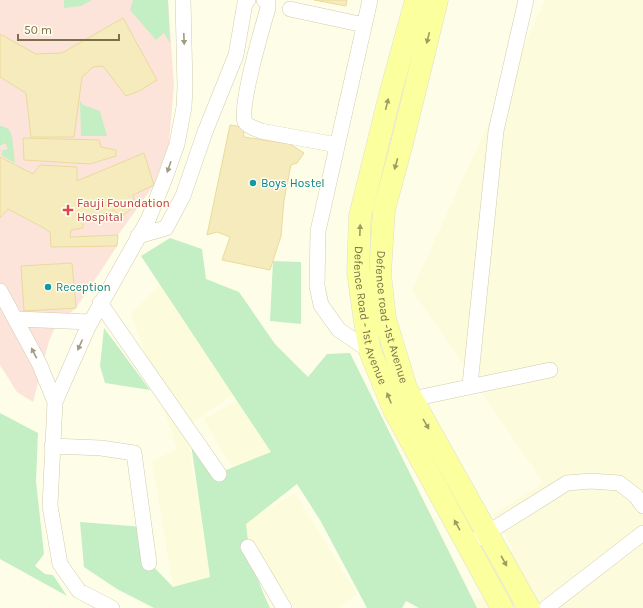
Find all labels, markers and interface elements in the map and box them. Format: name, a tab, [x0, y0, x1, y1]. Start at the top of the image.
scale bar	[18, 16, 119, 42]
text: 50 m	[24, 23, 52, 37]
one-way arrow	[424, 32, 430, 44]
one-way arrow	[181, 33, 187, 46]
one-way arrow	[385, 97, 391, 110]
one-way arrow	[393, 158, 399, 170]
one-way arrow	[166, 161, 172, 173]
place label: Boys Hostel	[261, 176, 325, 190]
marker: Boys Hostel	[248, 178, 258, 188]
place label: Fauji Foundation Hospital	[77, 196, 170, 224]
marker: Fauji Foundation Hospital	[62, 204, 74, 216]
one-way arrow	[356, 224, 363, 236]
street label: Defence Road - 1st Avenue	[351, 246, 390, 387]
street label: Defence road -1st Avenue	[373, 250, 411, 385]
place label: Reception	[56, 280, 111, 294]
marker: Reception	[43, 282, 53, 292]
one-way arrow	[76, 340, 82, 352]
one-way arrow	[31, 347, 38, 359]
one-way arrow	[386, 392, 392, 403]
one-way arrow	[423, 418, 429, 429]
one-way arrow	[453, 519, 460, 531]
one-way arrow	[500, 555, 507, 567]

